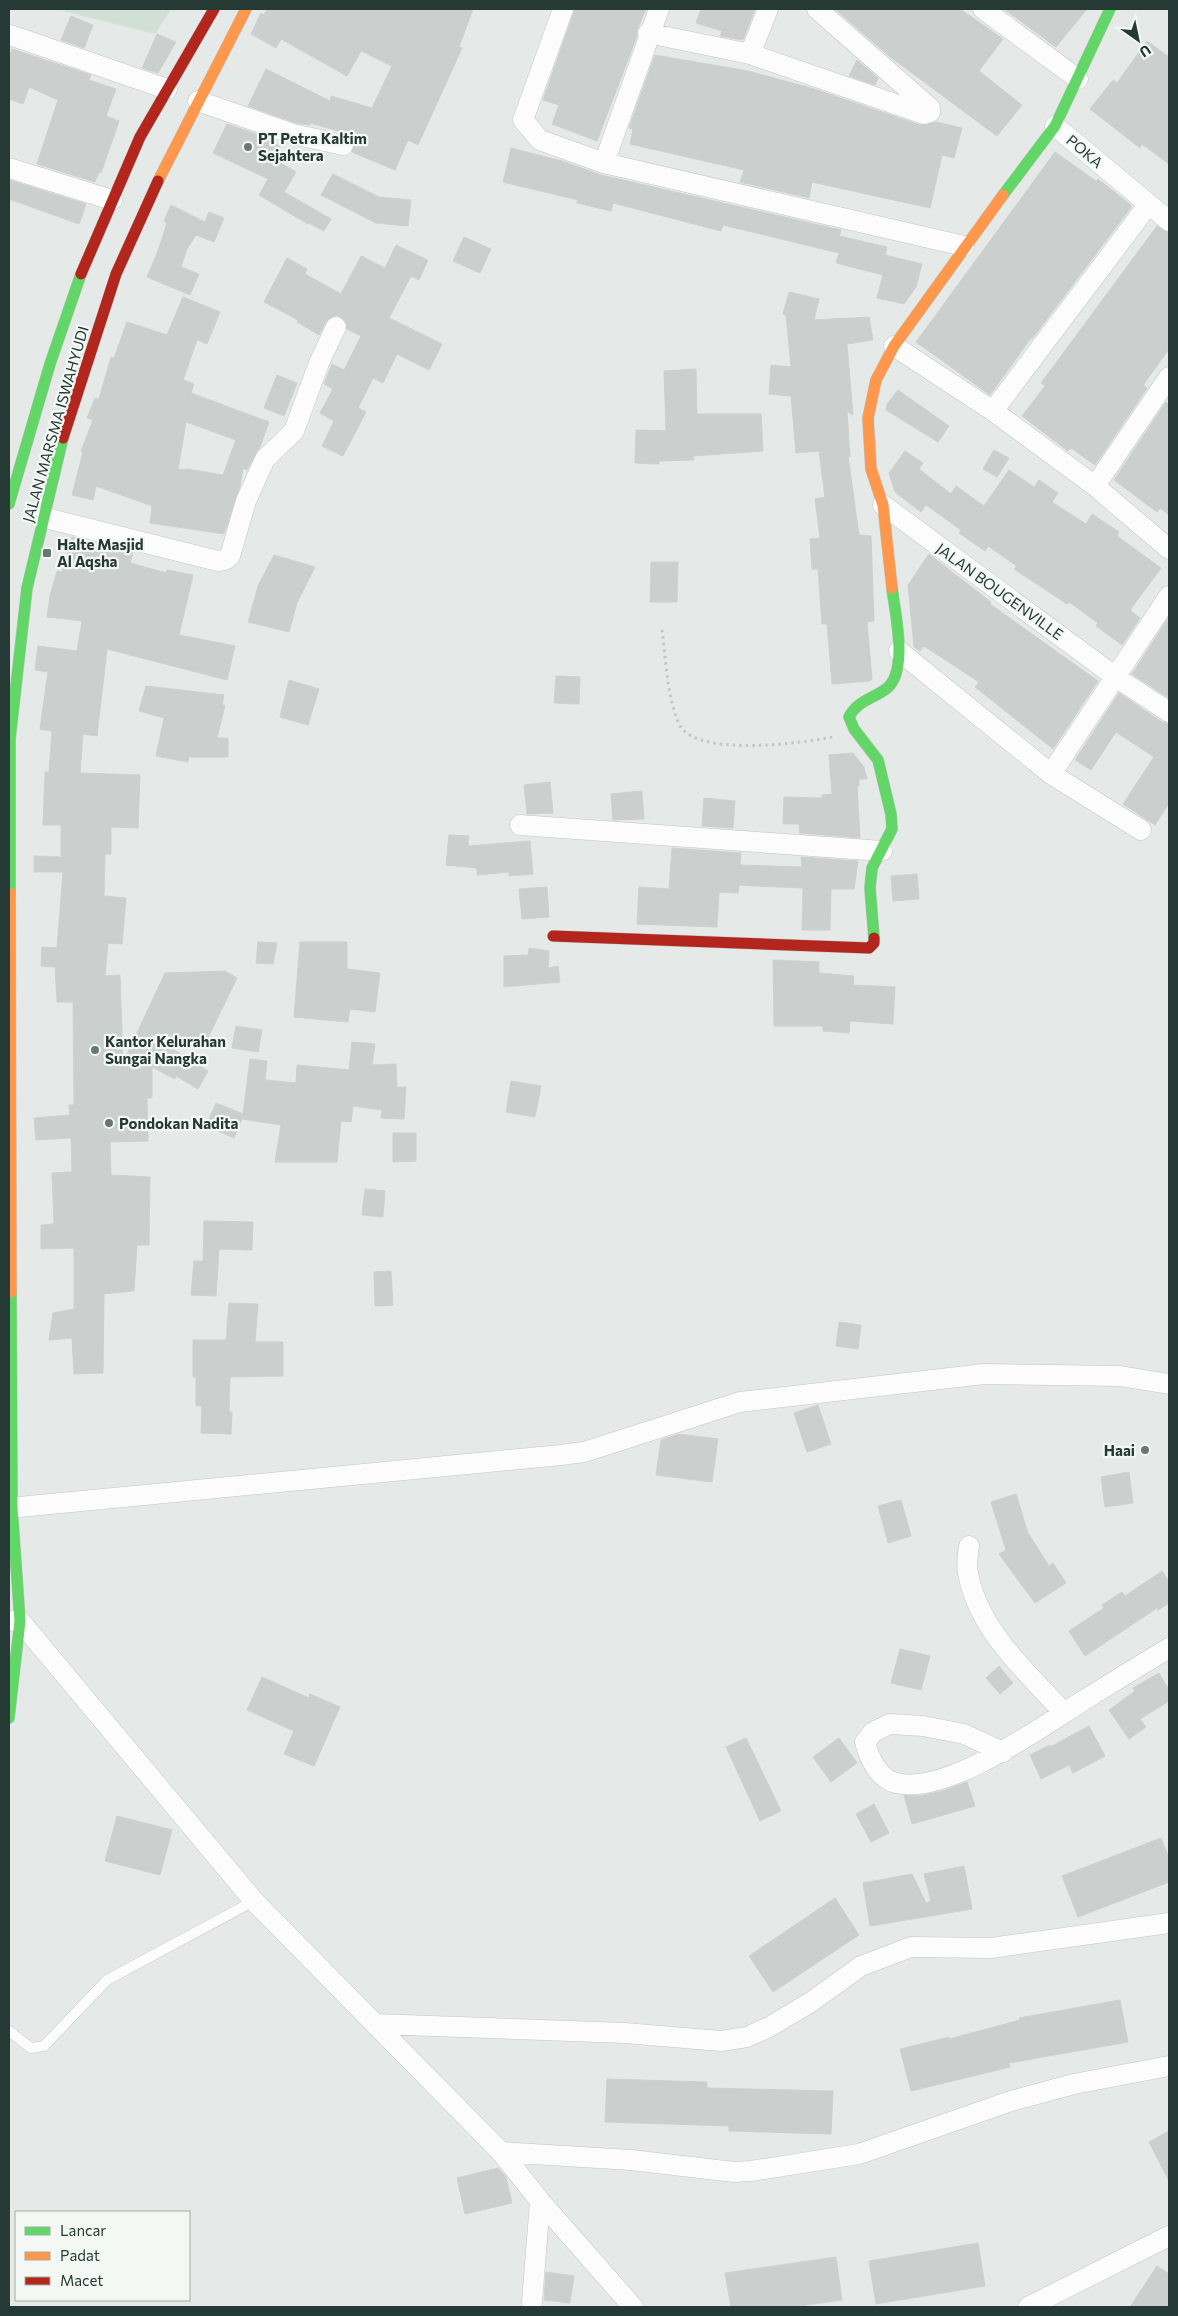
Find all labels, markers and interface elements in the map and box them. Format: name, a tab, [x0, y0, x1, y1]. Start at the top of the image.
north arrow	[1113, 15, 1163, 65]
text: U	[1136, 41, 1154, 61]
place label: PT Petra Kaltim Sejahtera	[258, 129, 367, 164]
street label: POKA	[1063, 131, 1107, 171]
marker: PT Petra Kaltim Sejahtera	[242, 141, 254, 153]
street label: JALAN MARSMA ISWAHYUDI	[18, 324, 92, 524]
place label: Halte Masjid Al Aqsha	[57, 535, 144, 570]
street label: JALAN BOUGENVILLE	[933, 539, 1067, 643]
marker: Halte Masjid Al Aqsha	[41, 547, 53, 559]
place label: Kantor Kelurahan Sungai Nangka	[105, 1032, 226, 1067]
marker: Kantor Kelurahan Sungai Nangka	[89, 1044, 101, 1056]
place label: Pondokan Nadita	[119, 1114, 238, 1132]
marker: Pondokan Nadita	[103, 1117, 115, 1129]
place label: Haai	[1104, 1441, 1135, 1459]
marker: Haai	[1139, 1444, 1151, 1456]
legend	[15, 2211, 190, 2301]
text: Lancar	[60, 2221, 106, 2239]
text: Padat	[60, 2246, 100, 2264]
text: Macet	[60, 2271, 103, 2289]

